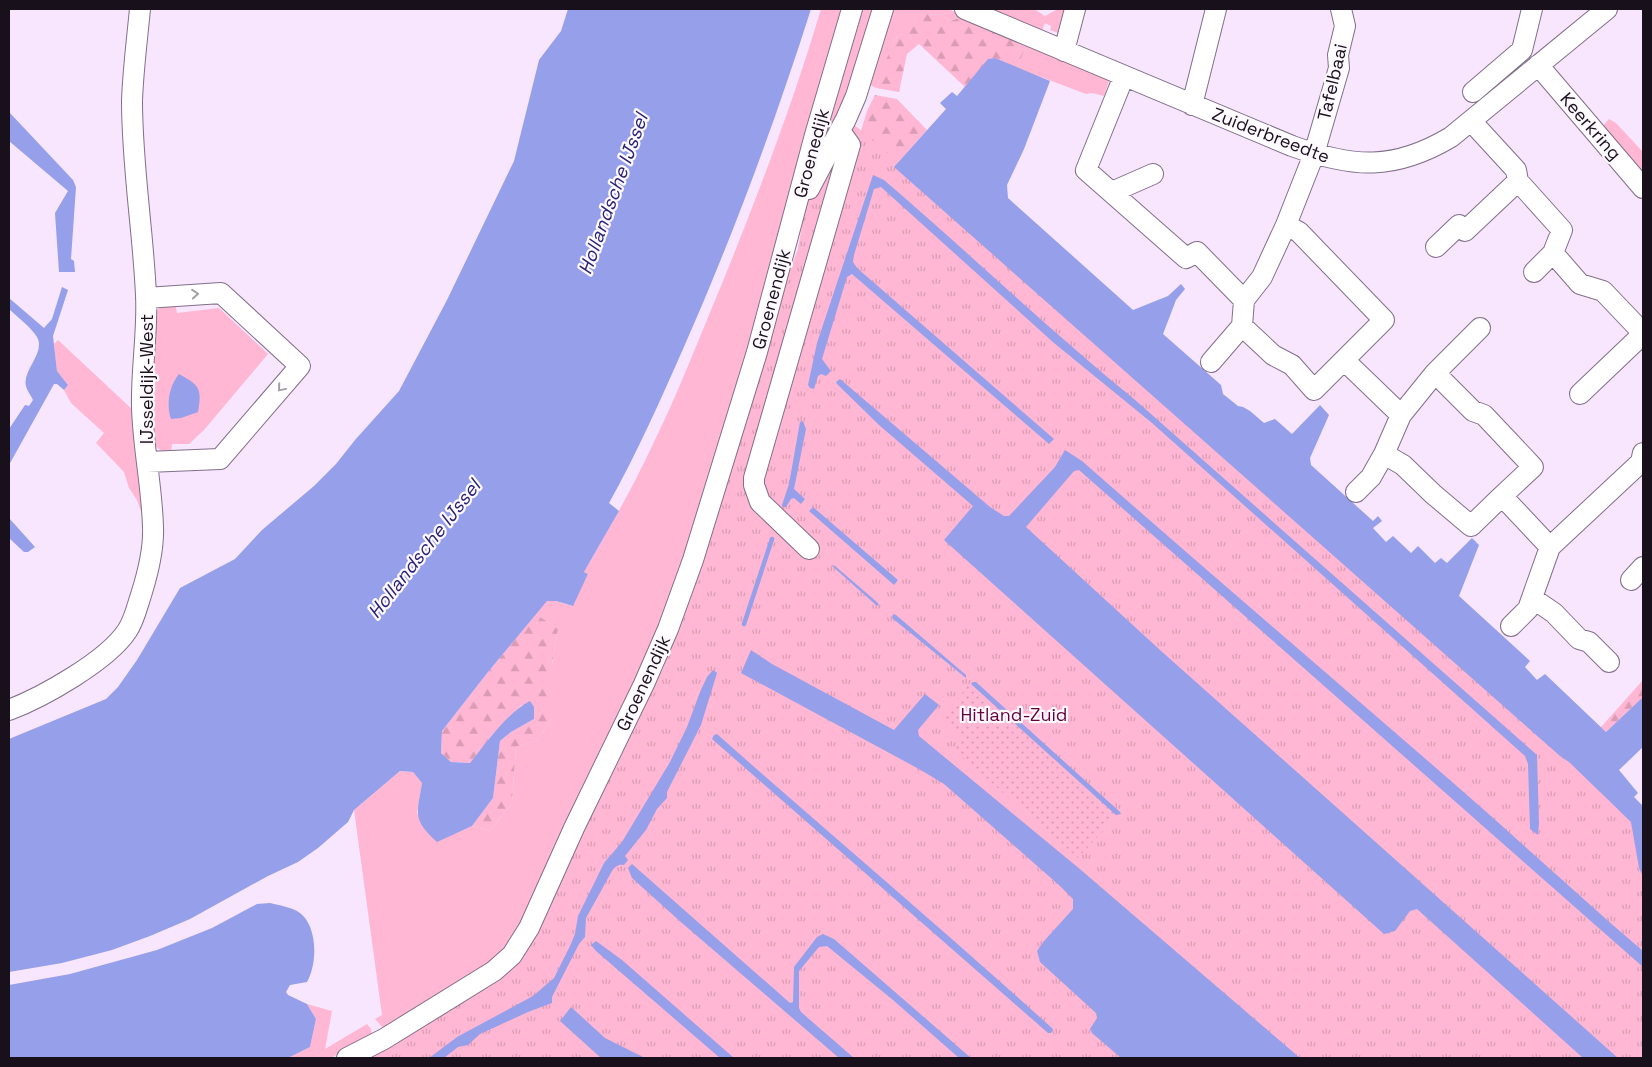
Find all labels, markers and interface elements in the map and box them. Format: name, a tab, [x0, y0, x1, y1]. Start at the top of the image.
street label: Tafelbaai	[1312, 41, 1352, 123]
street label: Keerkring	[1555, 87, 1627, 165]
street label: Zuiderbreedte	[1209, 102, 1333, 168]
street label: Groenedijk	[788, 105, 834, 200]
water label: Hollandsche IJssel	[572, 108, 655, 278]
street label: Groenendijk	[747, 246, 796, 352]
one-way arrow	[191, 289, 199, 300]
street label: IJsseldijk-West	[135, 314, 158, 444]
one-way arrow	[278, 382, 287, 391]
water label: Hollandsche IJssel	[362, 473, 487, 623]
street label: Groenendijk	[611, 631, 675, 735]
park label: Hitland-Zuid	[961, 703, 1067, 726]

